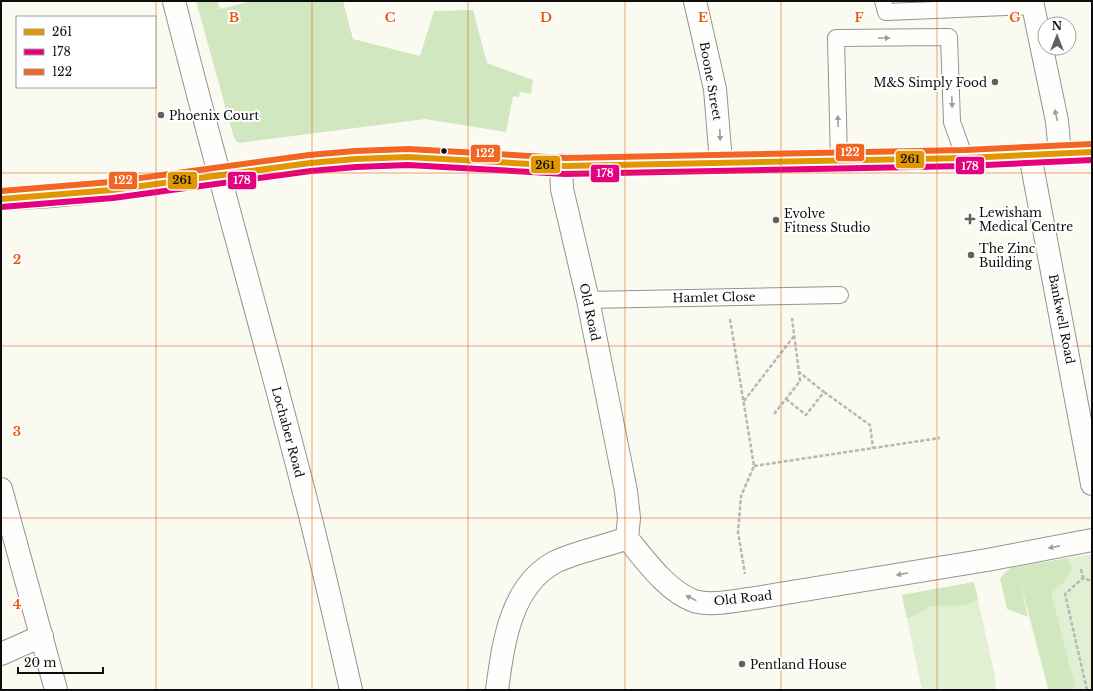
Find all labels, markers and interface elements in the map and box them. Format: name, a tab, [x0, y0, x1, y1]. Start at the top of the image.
text: B	[229, 9, 239, 26]
text: C	[385, 9, 396, 26]
text: D	[540, 9, 552, 26]
text: E	[698, 9, 708, 26]
text: F	[855, 9, 864, 26]
text: G	[1009, 9, 1021, 26]
legend	[16, 16, 156, 88]
north arrow	[1037, 16, 1077, 56]
text: N	[1052, 19, 1063, 33]
text: 261	[52, 24, 72, 39]
one-way arrow	[878, 35, 891, 41]
street label: Boone Street	[697, 41, 725, 122]
text: 178	[52, 44, 71, 59]
text: 122	[52, 64, 72, 79]
place label: M&S Simply Food	[873, 75, 987, 90]
marker: M&S Simply Food	[990, 77, 1000, 87]
one-way arrow	[948, 96, 955, 108]
place label: Phoenix Court	[169, 108, 259, 123]
one-way arrow	[1053, 109, 1059, 121]
marker: Phoenix Court	[156, 110, 166, 120]
one-way arrow	[835, 114, 841, 127]
one-way arrow	[717, 129, 723, 142]
line badge: 122	[835, 143, 865, 162]
line badge: 122	[470, 144, 501, 163]
text: 122	[840, 145, 860, 159]
unlabelled marker	[439, 146, 449, 156]
text: 122	[475, 146, 495, 160]
line badge: 261	[895, 150, 925, 169]
text: 261	[900, 152, 920, 166]
line badge: 261	[530, 155, 561, 174]
line badge: 178	[955, 156, 985, 175]
text: 261	[535, 158, 555, 172]
text: 178	[961, 159, 979, 173]
line badge: 178	[590, 164, 620, 183]
text: 178	[596, 166, 614, 180]
line badge: 122	[108, 171, 138, 190]
line badge: 261	[167, 171, 198, 190]
line badge: 178	[227, 171, 257, 190]
text: 122	[113, 173, 133, 187]
text: 261	[172, 173, 192, 187]
text: 178	[233, 173, 251, 187]
place label: Lewisham Medical Centre	[979, 205, 1073, 234]
place label: Evolve Fitness Studio	[784, 206, 871, 235]
marker: Lewisham Medical Centre	[964, 213, 976, 225]
marker: Evolve Fitness Studio	[771, 215, 781, 225]
place label: The Zinc Building	[979, 241, 1036, 270]
marker: The Zinc Building	[966, 250, 976, 260]
text: 2	[13, 251, 21, 268]
street label: Bankwell Road	[1046, 273, 1078, 365]
street label: Old Road	[577, 282, 603, 342]
street label: Hamlet Close	[672, 289, 756, 305]
street label: Lochaber Road	[269, 385, 307, 479]
text: 3	[13, 423, 21, 440]
one-way arrow	[1047, 544, 1060, 550]
one-way arrow	[896, 571, 908, 577]
street label: Old Road	[713, 587, 773, 609]
one-way arrow	[685, 595, 697, 601]
text: 4	[13, 596, 22, 613]
scale bar	[18, 649, 103, 675]
text: 20 m	[24, 655, 56, 670]
place label: Pentland House	[750, 657, 847, 672]
marker: Pentland House	[737, 659, 747, 669]

